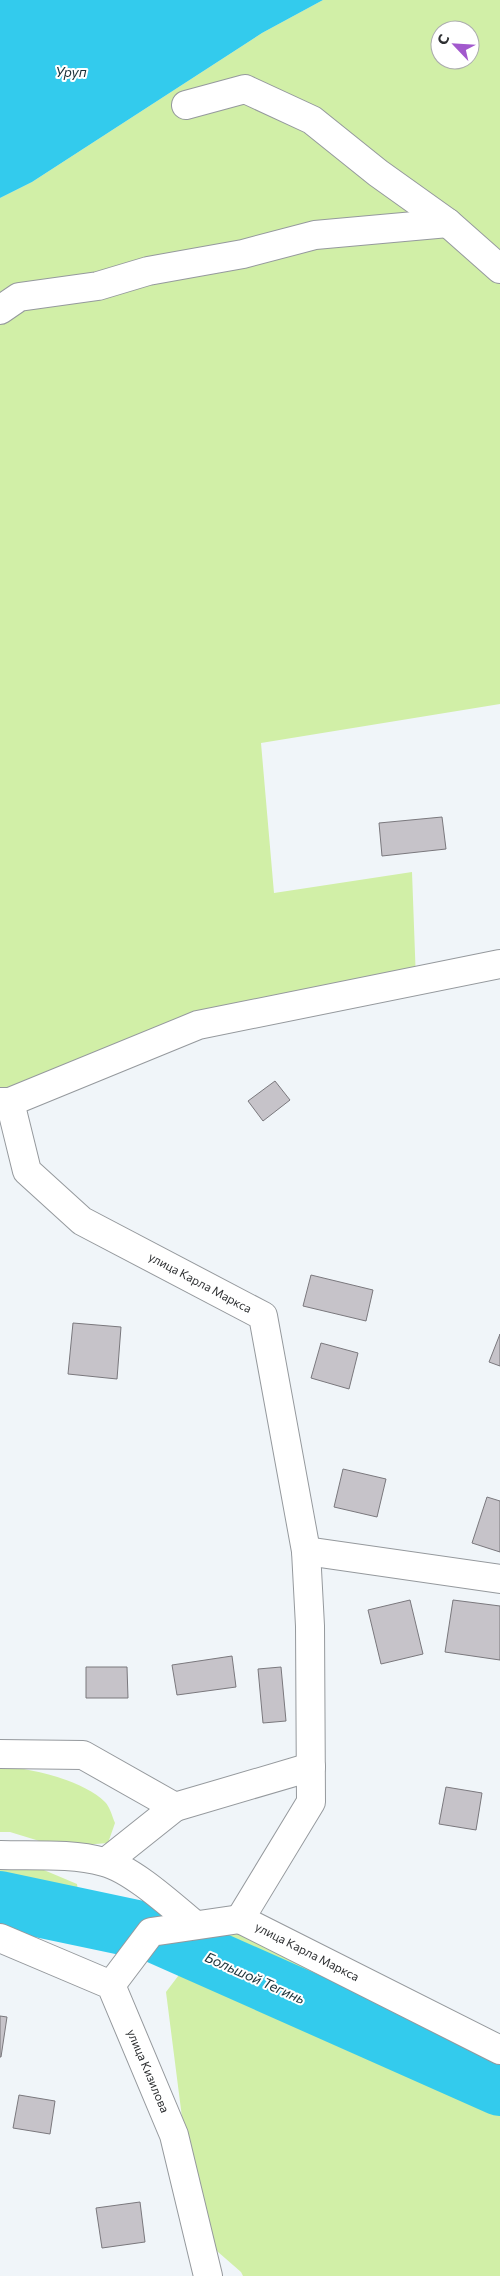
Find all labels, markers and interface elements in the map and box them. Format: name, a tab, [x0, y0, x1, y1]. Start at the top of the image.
north arrow	[430, 20, 480, 70]
text: С	[433, 31, 452, 47]
water label: Уруп	[55, 63, 87, 80]
street label: улица Карла Маркса	[147, 1249, 254, 1315]
street label: улица Карла Маркса	[253, 1919, 362, 1983]
water label: Большой Тегинь	[203, 1948, 308, 2007]
street label: улица Кизилова	[125, 2027, 173, 2115]

